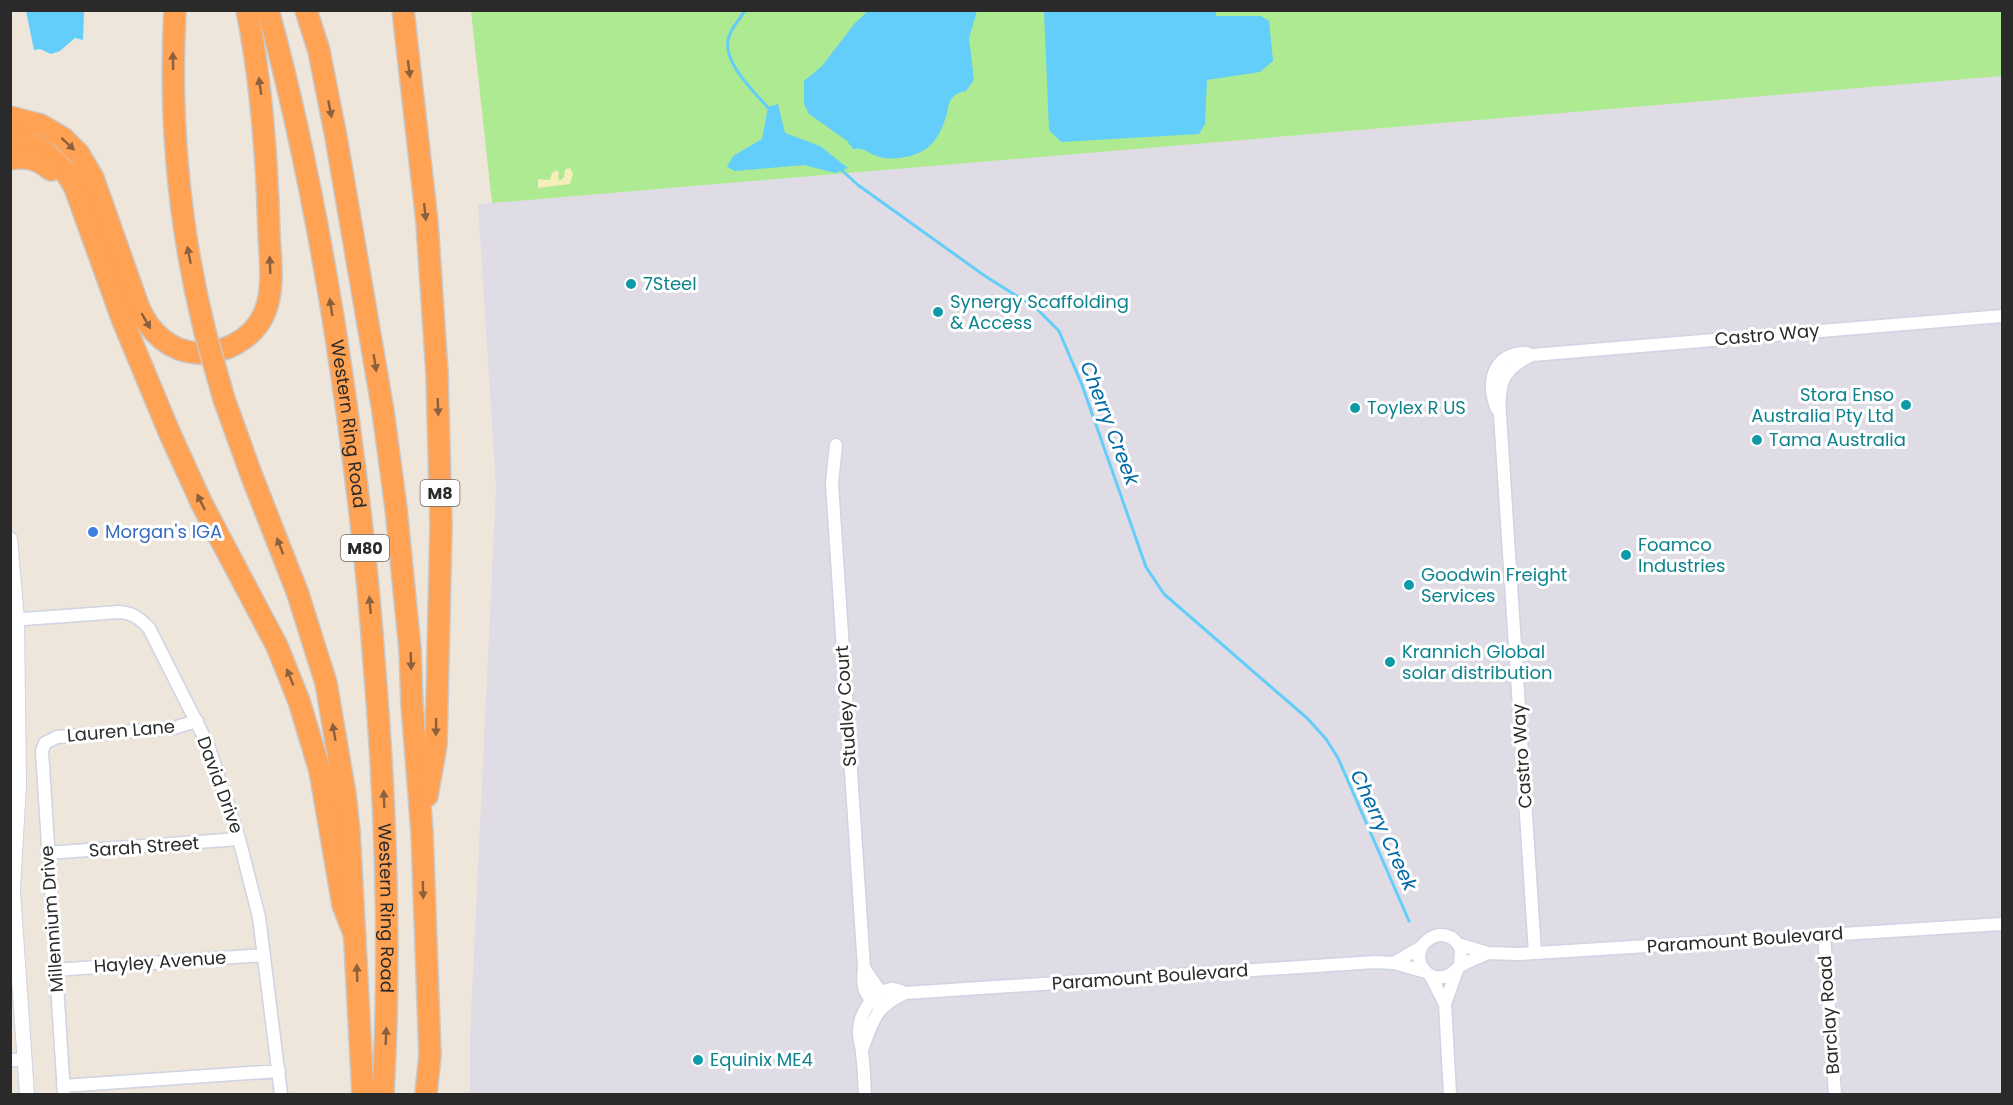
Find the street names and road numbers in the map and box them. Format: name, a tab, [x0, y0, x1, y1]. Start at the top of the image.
street label: Castro Way	[1714, 317, 1820, 352]
street label: Western Ring Road	[325, 338, 373, 509]
road number: M8	[420, 480, 460, 506]
road number: M80	[341, 535, 389, 561]
street label: Studley Court	[829, 645, 862, 768]
street label: Castro Way	[1505, 703, 1538, 809]
street label: Lauren Lane	[66, 713, 176, 748]
street label: David Drive	[191, 733, 250, 837]
street label: Western Ring Road	[372, 823, 400, 993]
street label: Sarah Street	[88, 830, 200, 863]
street label: Millennium Drive	[34, 845, 69, 993]
street label: Paramount Boulevard	[1646, 920, 1844, 959]
street label: Hayley Avenue	[93, 944, 227, 979]
street label: Barclay Road	[1812, 955, 1845, 1075]
street label: Paramount Boulevard	[1051, 957, 1249, 996]

